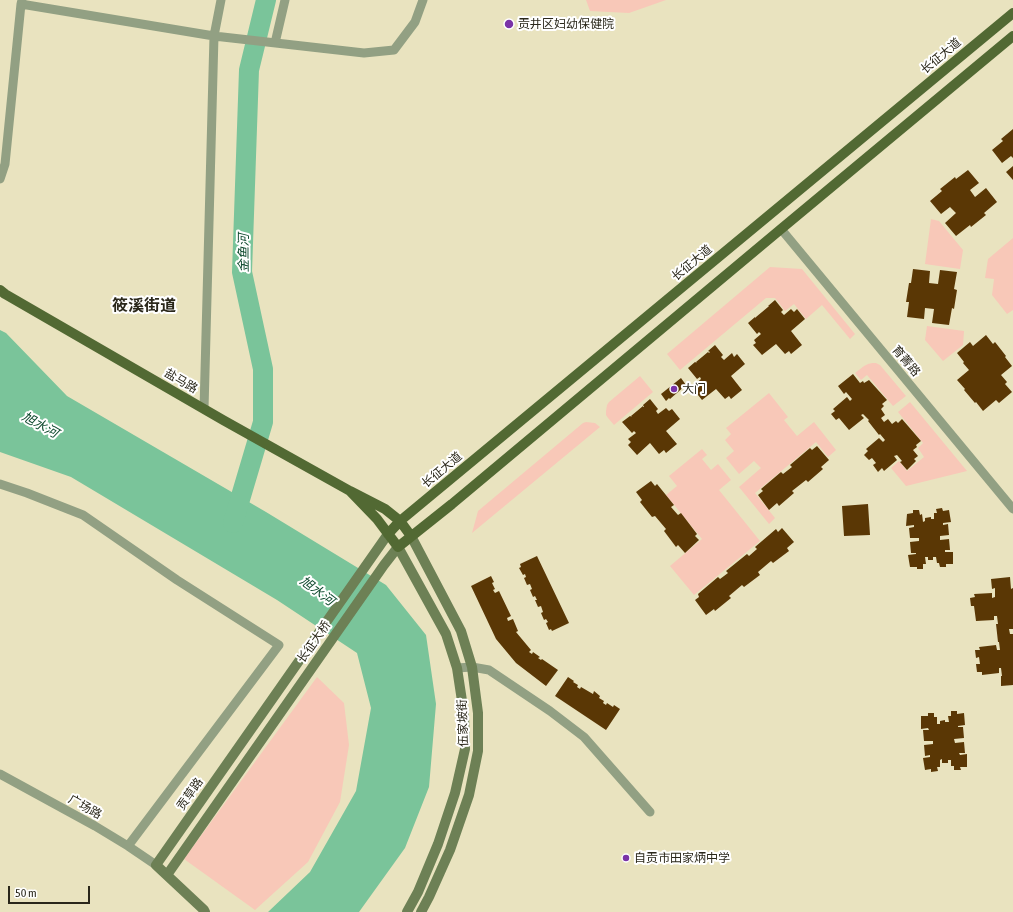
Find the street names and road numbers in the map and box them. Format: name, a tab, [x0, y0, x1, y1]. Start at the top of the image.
street label: 长征大道	[918, 35, 964, 77]
street label: 长征大道	[669, 242, 715, 284]
street label: 育菁路	[889, 343, 923, 379]
street label: 盐马路	[162, 366, 200, 396]
street label: 长征大道	[419, 449, 465, 491]
street label: 长征大桥	[294, 618, 334, 666]
street label: 伍家坡街	[455, 699, 471, 747]
street label: 贡草路	[174, 775, 206, 813]
street label: 广场路	[66, 792, 104, 822]

